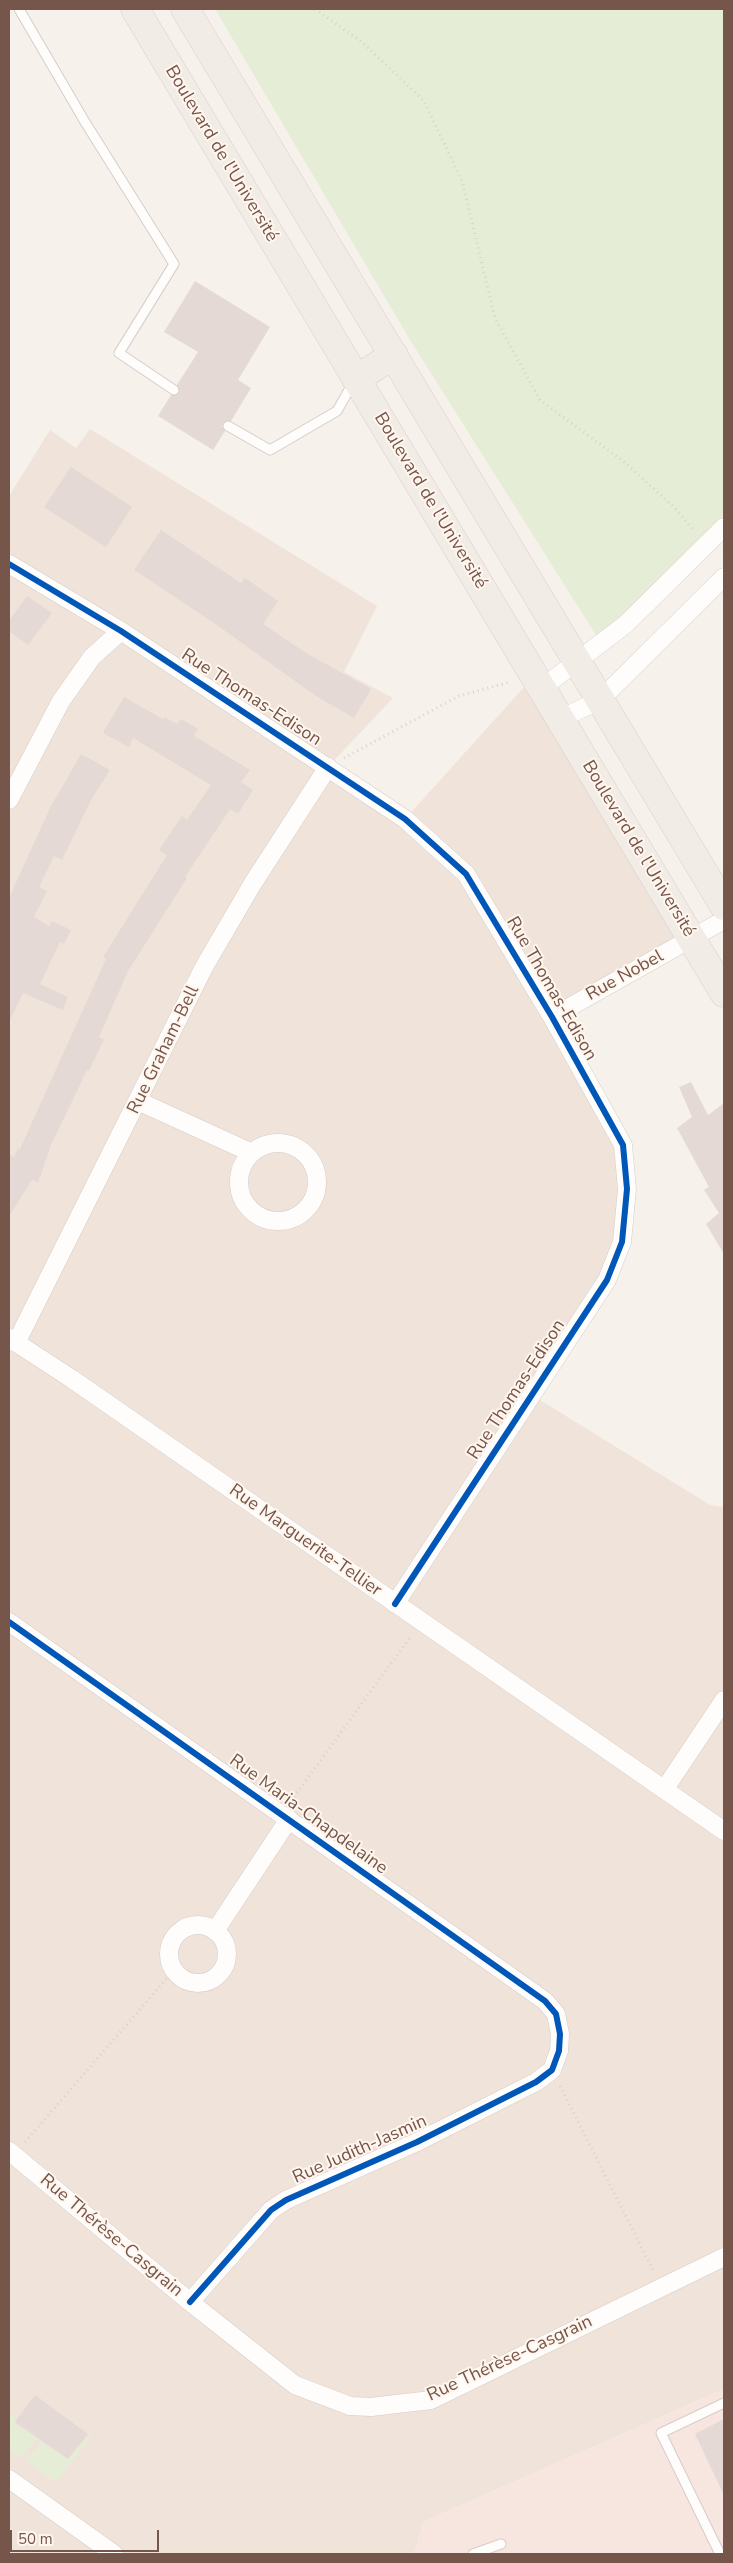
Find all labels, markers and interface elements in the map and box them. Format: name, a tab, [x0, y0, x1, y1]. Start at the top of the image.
street label: Boulevard de l'Université	[160, 62, 282, 246]
street label: Boulevard de l'Université	[369, 409, 491, 593]
street label: Rue Thomas-Edison	[177, 645, 325, 751]
street label: Boulevard de l'Université	[577, 757, 699, 941]
street label: Rue Thomas-Edison	[501, 913, 601, 1065]
street label: Rue Nobel	[583, 946, 667, 1006]
street label: Rue Graham-Bell	[123, 982, 205, 1118]
street label: Rue Thomas-Edison	[464, 1316, 570, 1464]
street label: Rue Marguerite-Tellier	[225, 1480, 385, 1602]
street label: Rue Maria-Chapdelaine	[225, 1750, 391, 1880]
street label: Rue Judith-Jasmin	[290, 2111, 430, 2189]
street label: Rue Thérèse-Casgrain	[35, 2170, 187, 2302]
street label: Rue Thérèse-Casgrain	[424, 2311, 596, 2407]
scale bar	[12, 2520, 161, 2552]
text: 50 m	[18, 2529, 53, 2549]

